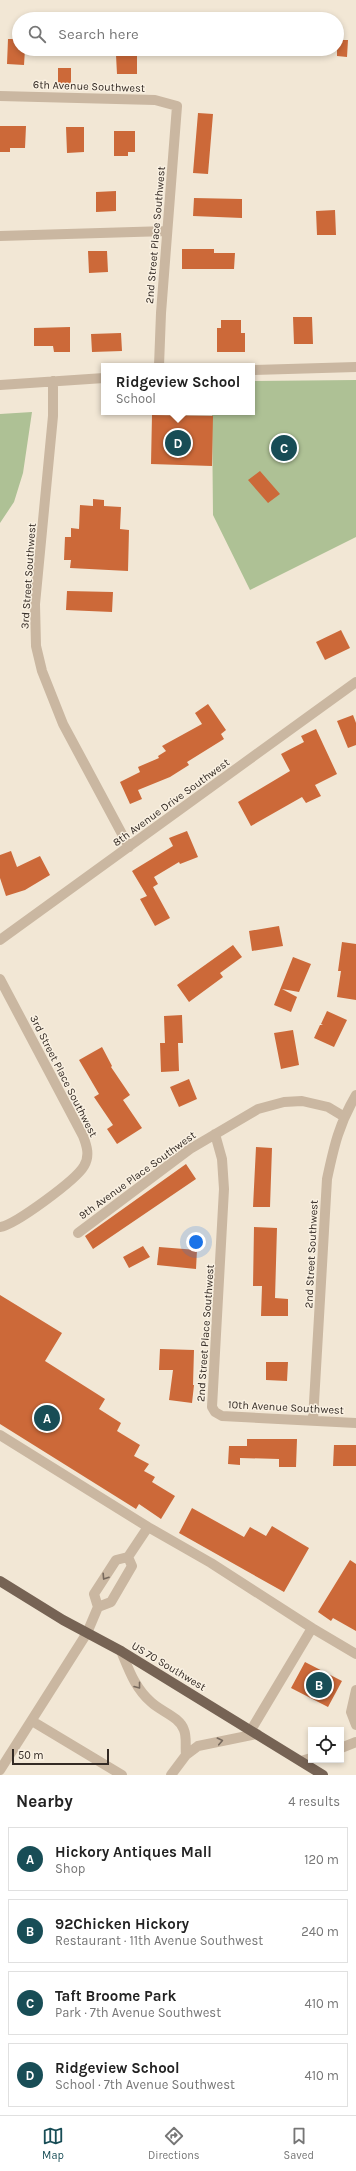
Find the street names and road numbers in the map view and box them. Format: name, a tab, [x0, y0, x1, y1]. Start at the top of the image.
street label: 6th Avenue Southwest	[33, 78, 145, 95]
street label: 2nd Street Place Southwest	[143, 166, 168, 304]
street label: 3rd Street Southwest	[18, 523, 39, 629]
street label: 8th Avenue Drive Southwest	[110, 756, 232, 849]
street label: 3rd Street Place Southwest	[27, 1013, 100, 1139]
street label: 9th Avenue Place Southwest	[76, 1129, 198, 1222]
street label: 2nd Street Southwest	[302, 1199, 321, 1309]
street label: 2nd Street Place Southwest	[194, 1264, 217, 1402]
street label: 10th Avenue Southwest	[228, 1398, 344, 1417]
street label: US 70 Southwest	[129, 1639, 208, 1694]

